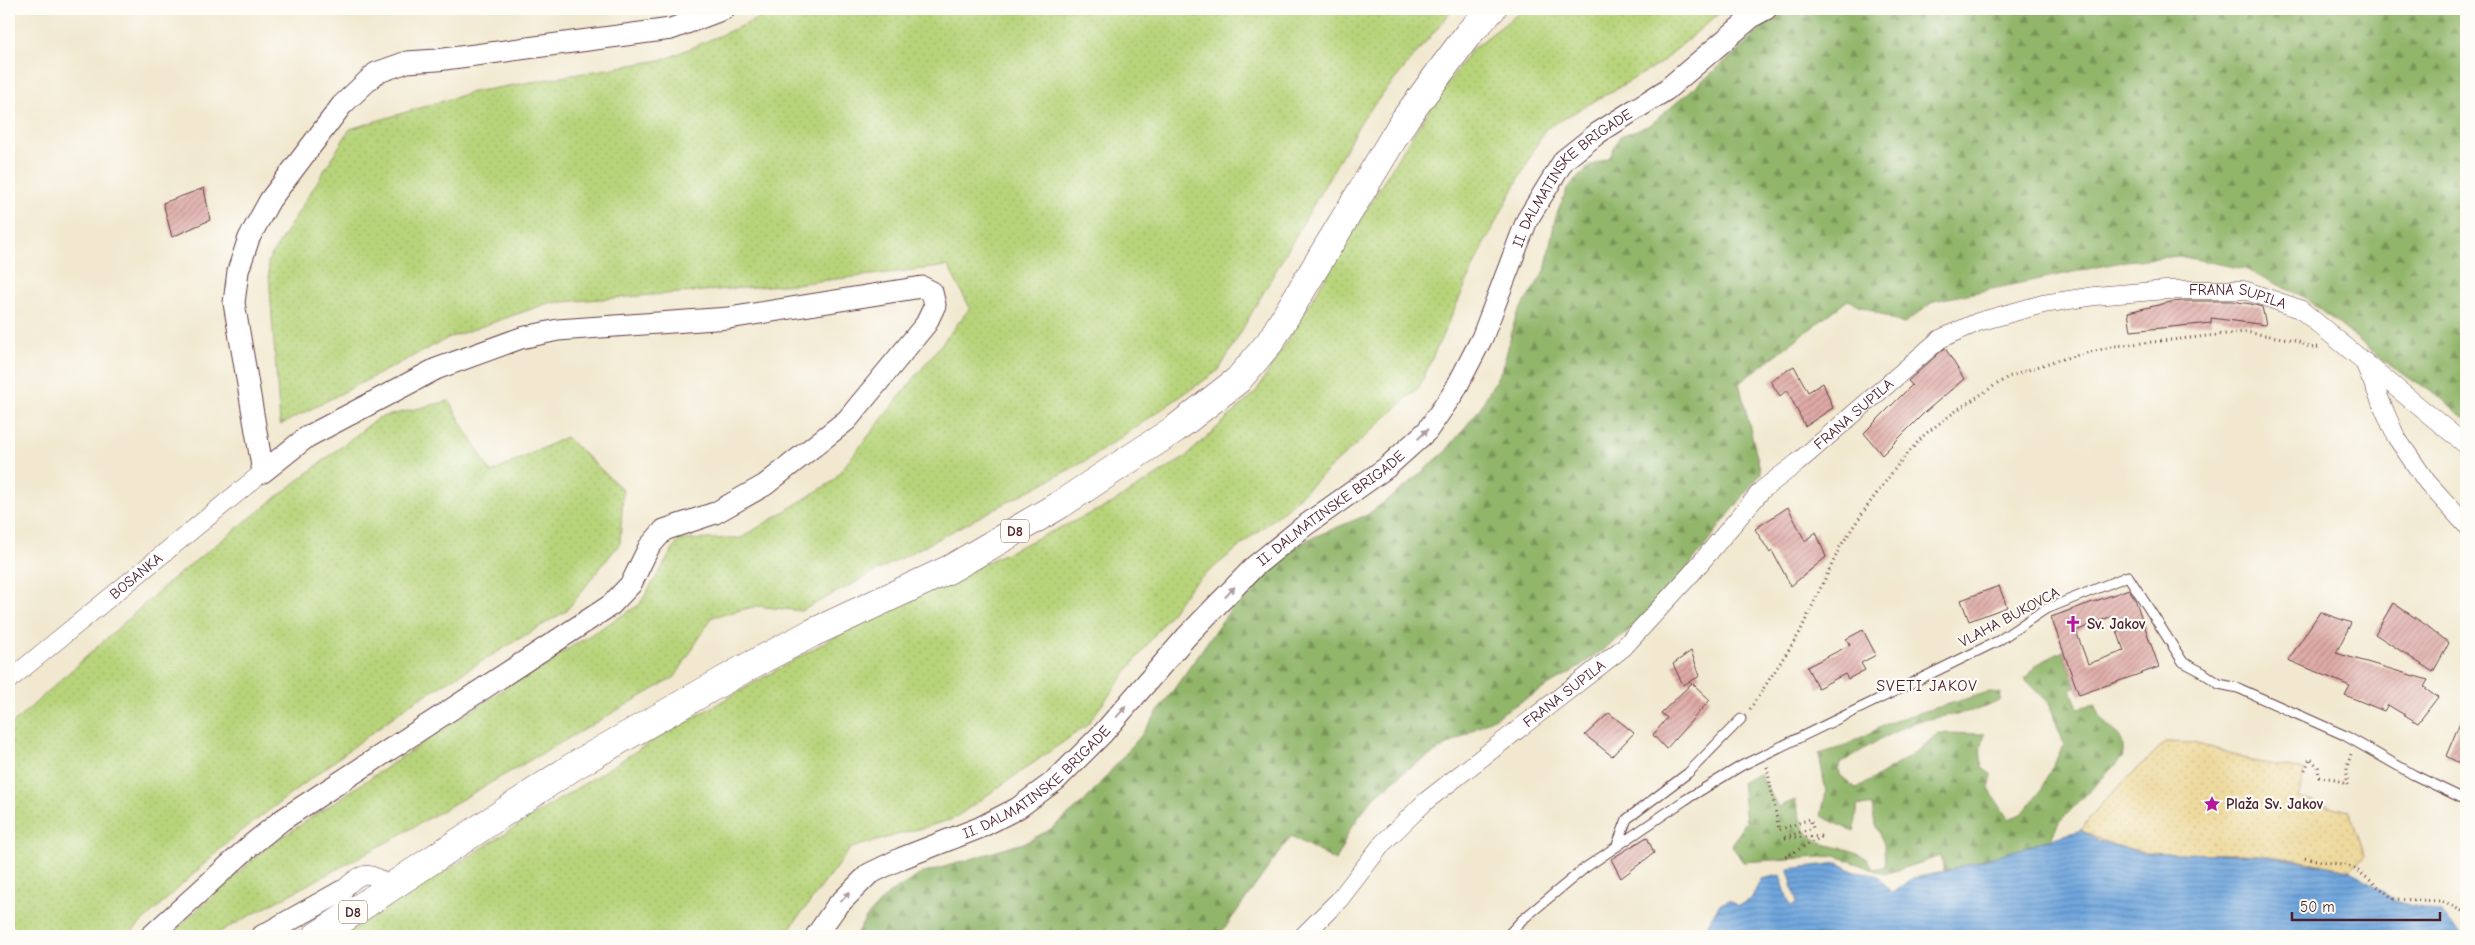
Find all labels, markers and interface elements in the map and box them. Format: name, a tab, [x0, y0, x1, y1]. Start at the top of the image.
street label: II. DALMATINSKE BRIGADE	[1508, 105, 1635, 250]
street label: FRANA SUPILA	[2189, 281, 2289, 313]
street label: FRANA SUPILA	[1810, 375, 1897, 453]
one-way arrow	[1417, 428, 1429, 440]
street label: II. DALMATINSKE BRIGADE	[1253, 446, 1408, 570]
road number: D8	[1001, 520, 1029, 542]
street label: BOSANKA	[106, 549, 166, 603]
street label: VLAHA BUKOVCA	[1956, 583, 2062, 651]
one-way arrow	[1224, 587, 1236, 599]
church icon: Sv. Jakov	[2063, 614, 2083, 634]
place label: Sv. Jakov	[2087, 615, 2146, 633]
street label: FRANA SUPILA	[1520, 656, 1609, 731]
district label: SVETI JAKOV	[1876, 677, 1978, 695]
one-way arrow	[1115, 707, 1127, 719]
street label: II. DALMATINSKE BRIGADE	[960, 722, 1114, 842]
place icon: Plaža Sv. Jakov	[2202, 794, 2222, 814]
place label: Plaža Sv. Jakov	[2226, 795, 2324, 813]
scale bar	[2292, 890, 2440, 922]
one-way arrow	[839, 892, 851, 904]
text: 50 m	[2300, 898, 2335, 916]
road number: D8	[339, 900, 367, 924]

